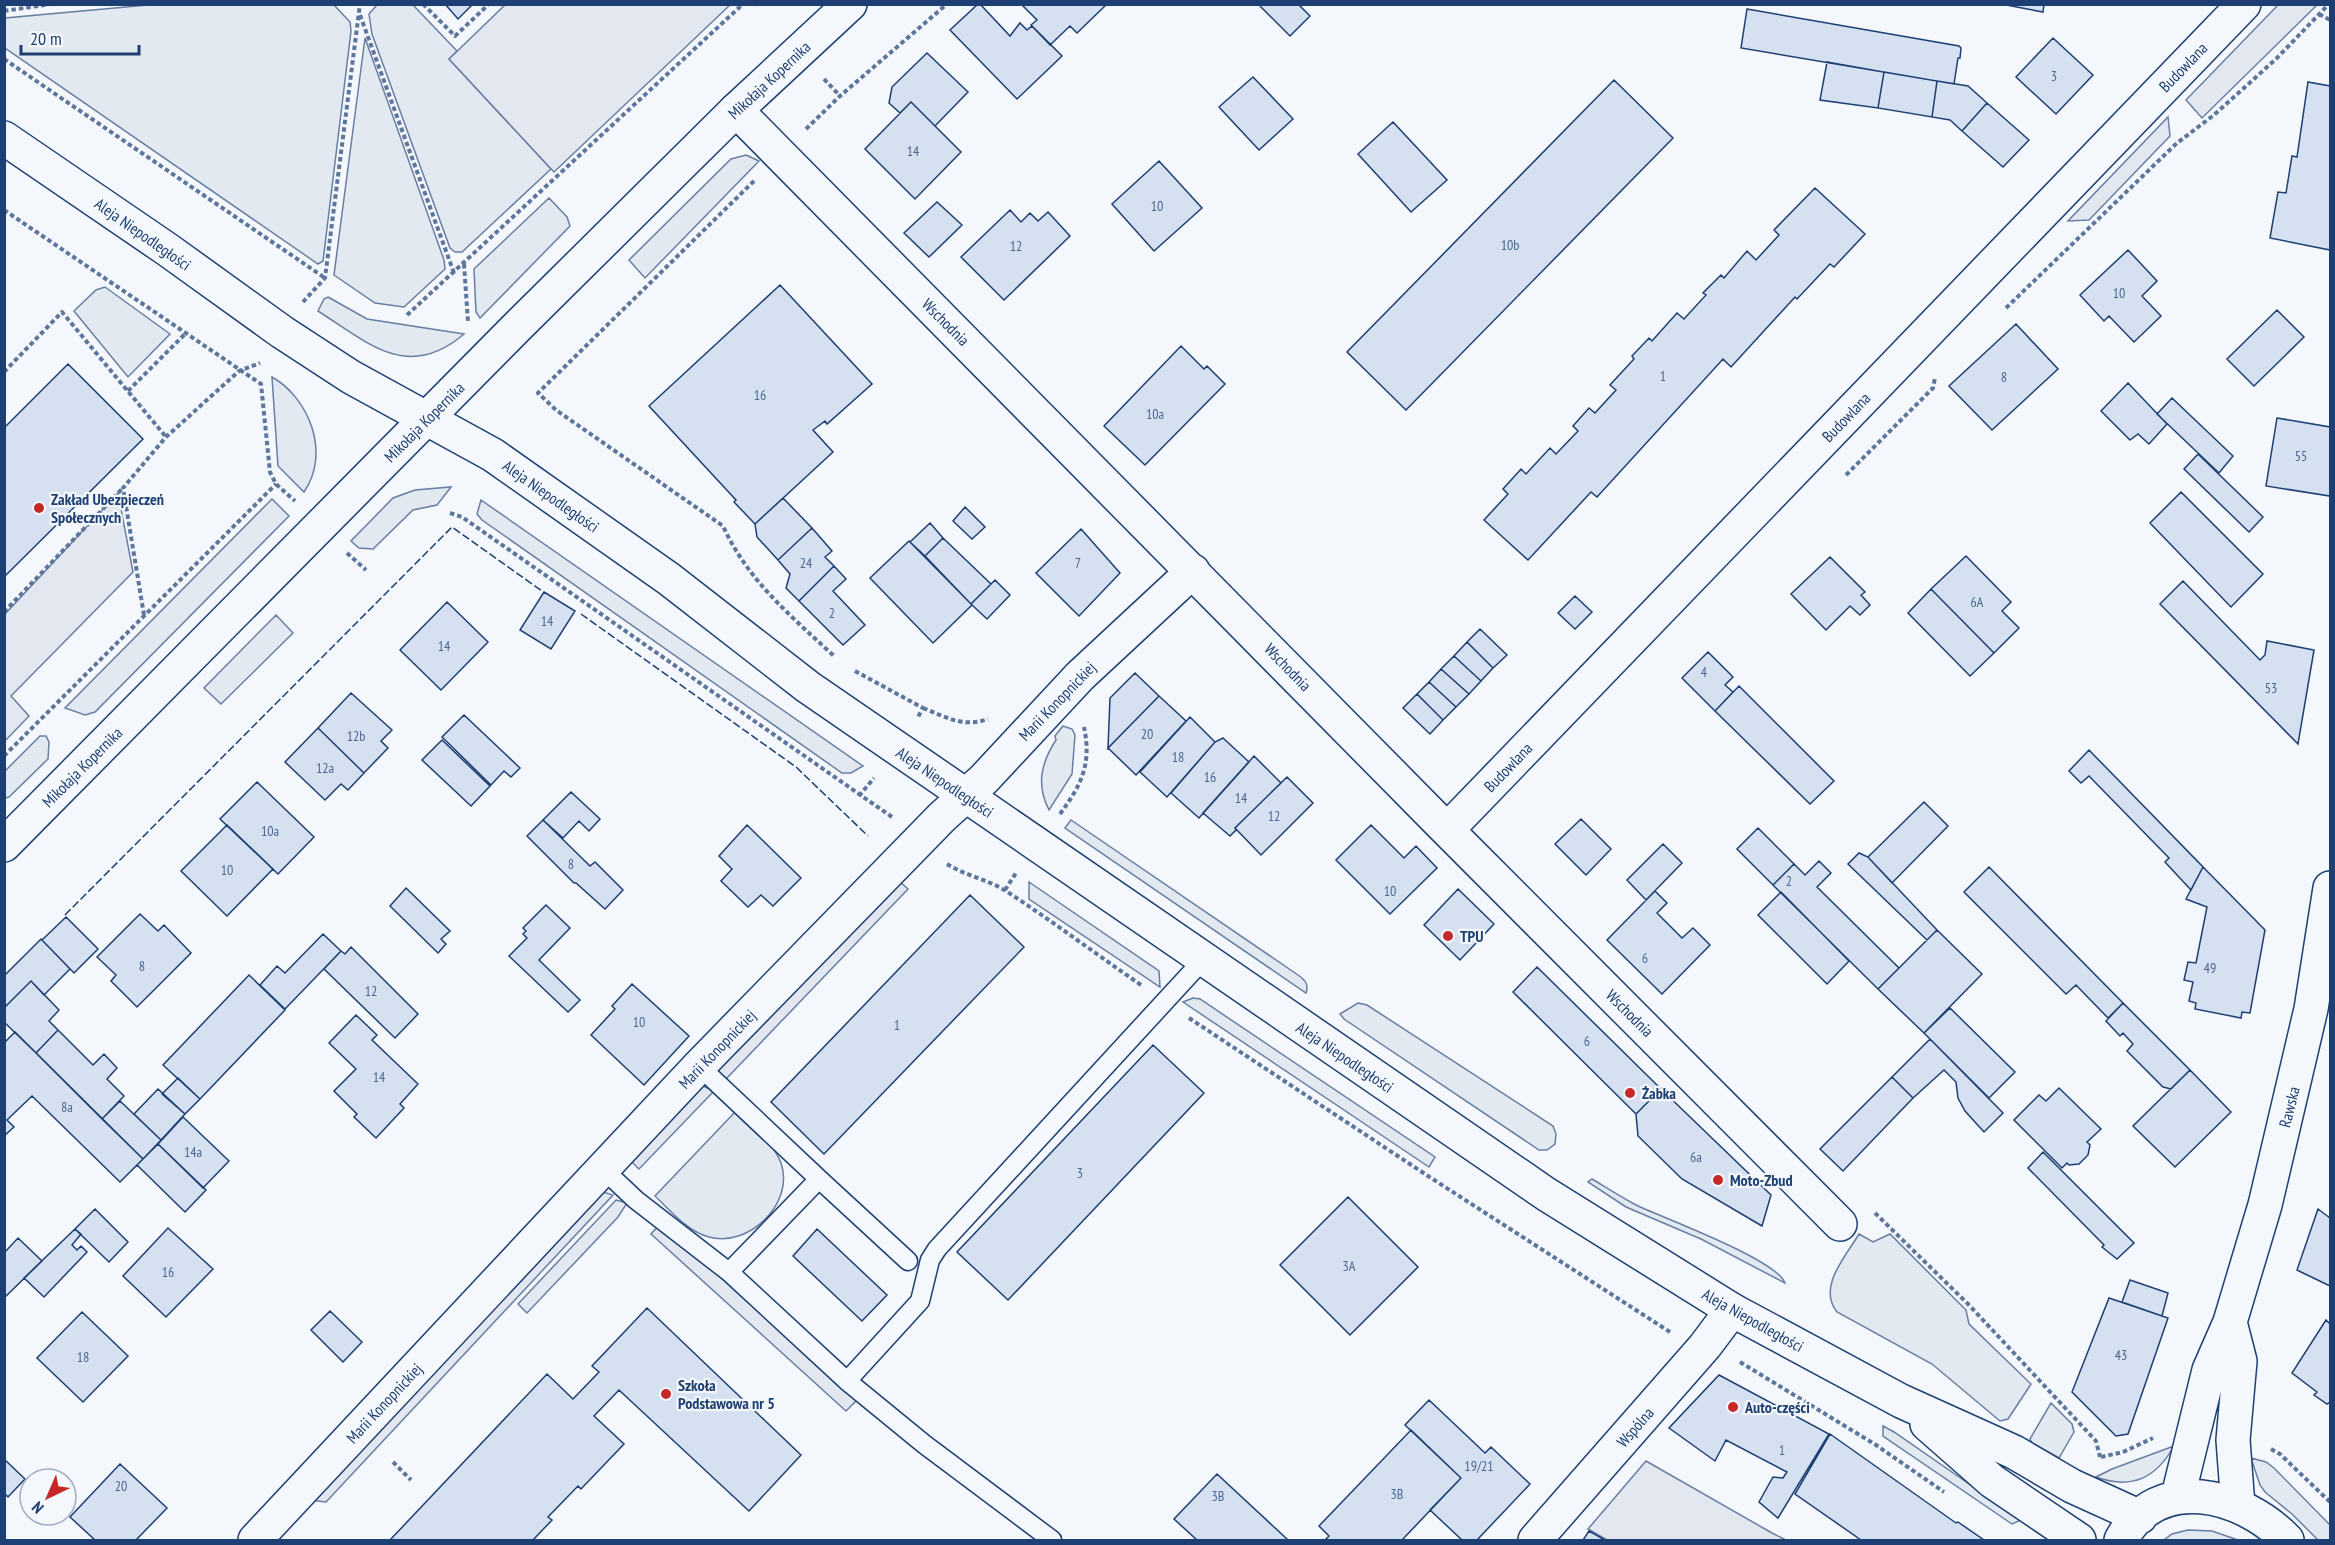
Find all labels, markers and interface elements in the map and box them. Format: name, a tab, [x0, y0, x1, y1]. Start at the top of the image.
scale bar	[21, 18, 140, 56]
text: 20 m	[30, 27, 62, 50]
street label: Mikołaja Kopernika	[724, 37, 814, 123]
street label: Budowlana	[2155, 38, 2211, 96]
house number: 3	[2051, 67, 2057, 85]
house number: 14	[907, 142, 920, 160]
street label: Aleja Niepodległości	[91, 193, 195, 275]
house number: 10	[1151, 197, 1163, 215]
house number: 10b	[1501, 236, 1519, 254]
house number: 12	[1010, 237, 1022, 255]
house number: 10	[2113, 284, 2125, 302]
street label: Wschodnia	[918, 294, 974, 350]
house number: 1	[1660, 367, 1666, 385]
house number: 8	[2001, 368, 2007, 386]
street label: Mikołaja Kopernika	[380, 378, 468, 466]
house number: 16	[754, 386, 766, 404]
street label: Budowlana	[1818, 388, 1874, 446]
house number: 10a	[1146, 405, 1164, 423]
house number: 55	[2295, 447, 2307, 465]
street label: Aleja Niepodległości	[499, 455, 603, 537]
place label: Zakład Ubezpieczeń Społecznych	[51, 489, 164, 527]
marker: Zakład Ubezpieczeń Społecznych	[32, 501, 46, 515]
house number: 24	[800, 554, 813, 572]
house number: 7	[1075, 554, 1081, 572]
house number: 6A	[1971, 593, 1984, 611]
house number: 2	[829, 604, 835, 622]
house number: 14	[541, 612, 554, 630]
house number: 14	[438, 637, 451, 655]
street label: Wschodnia	[1260, 639, 1316, 695]
street label: Marii Konopnickiej	[1014, 657, 1100, 745]
house number: 4	[1701, 663, 1708, 681]
house number: 53	[2265, 679, 2277, 697]
street label: Mikołaja Kopernika	[38, 723, 126, 811]
house number: 20	[1141, 725, 1153, 743]
house number: 12b	[347, 727, 365, 745]
street label: Budowlana	[1480, 738, 1536, 796]
street label: Aleja Niepodległości	[893, 742, 997, 822]
house number: 18	[1172, 748, 1184, 766]
house number: 12a	[316, 759, 334, 777]
house number: 16	[1204, 768, 1216, 786]
house number: 14	[1235, 789, 1248, 807]
house number: 12	[1268, 807, 1280, 825]
house number: 10a	[261, 822, 279, 840]
house number: 8	[568, 855, 574, 873]
house number: 10	[221, 861, 233, 879]
house number: 2	[1786, 872, 1792, 890]
house number: 10	[1384, 882, 1396, 900]
place label: TPU	[1460, 926, 1483, 946]
marker: TPU	[1441, 929, 1455, 943]
house number: 6	[1642, 949, 1648, 967]
house number: 8	[139, 957, 145, 975]
house number: 49	[2204, 959, 2216, 977]
house number: 12	[365, 982, 377, 1000]
street label: Wschodnia	[1602, 985, 1658, 1041]
street label: Marii Konopnickiej	[674, 1005, 760, 1093]
house number: 10	[633, 1013, 645, 1031]
house number: 1	[894, 1016, 900, 1034]
street label: Aleja Niepodległości	[1293, 1017, 1397, 1097]
house number: 6	[1584, 1032, 1590, 1050]
house number: 14	[373, 1068, 386, 1086]
place label: Żabka	[1642, 1083, 1676, 1103]
street label: Rawska	[2274, 1084, 2304, 1130]
marker: Żabka	[1623, 1086, 1637, 1100]
house number: 8a	[61, 1098, 73, 1116]
house number: 14a	[184, 1143, 202, 1161]
house number: 6a	[1690, 1148, 1702, 1166]
house number: 3	[1077, 1164, 1083, 1182]
place label: Moto-Zbud	[1730, 1170, 1793, 1190]
marker: Moto-Zbud	[1711, 1173, 1725, 1187]
house number: 3A	[1343, 1257, 1356, 1275]
house number: 16	[162, 1263, 174, 1281]
street label: Aleja Niepodległości	[1699, 1284, 1807, 1356]
house number: 43	[2115, 1346, 2127, 1364]
house number: 18	[77, 1348, 89, 1366]
street label: Marii Konopnickiej	[342, 1359, 426, 1447]
place label: Szkoła Podstawowa nr 5	[678, 1375, 775, 1413]
marker: Szkoła Podstawowa nr 5	[659, 1387, 673, 1401]
place label: Auto-części	[1744, 1397, 1810, 1417]
marker: Auto-części	[1726, 1400, 1740, 1414]
street label: Wspólna	[1612, 1403, 1658, 1451]
house number: 1	[1779, 1441, 1785, 1459]
house number: 19/21	[1464, 1457, 1494, 1475]
north arrow	[18, 1467, 78, 1527]
house number: 20	[115, 1477, 127, 1495]
house number: 3B	[1391, 1485, 1403, 1503]
house number: 3B	[1212, 1487, 1224, 1505]
text: N	[28, 1498, 48, 1518]

